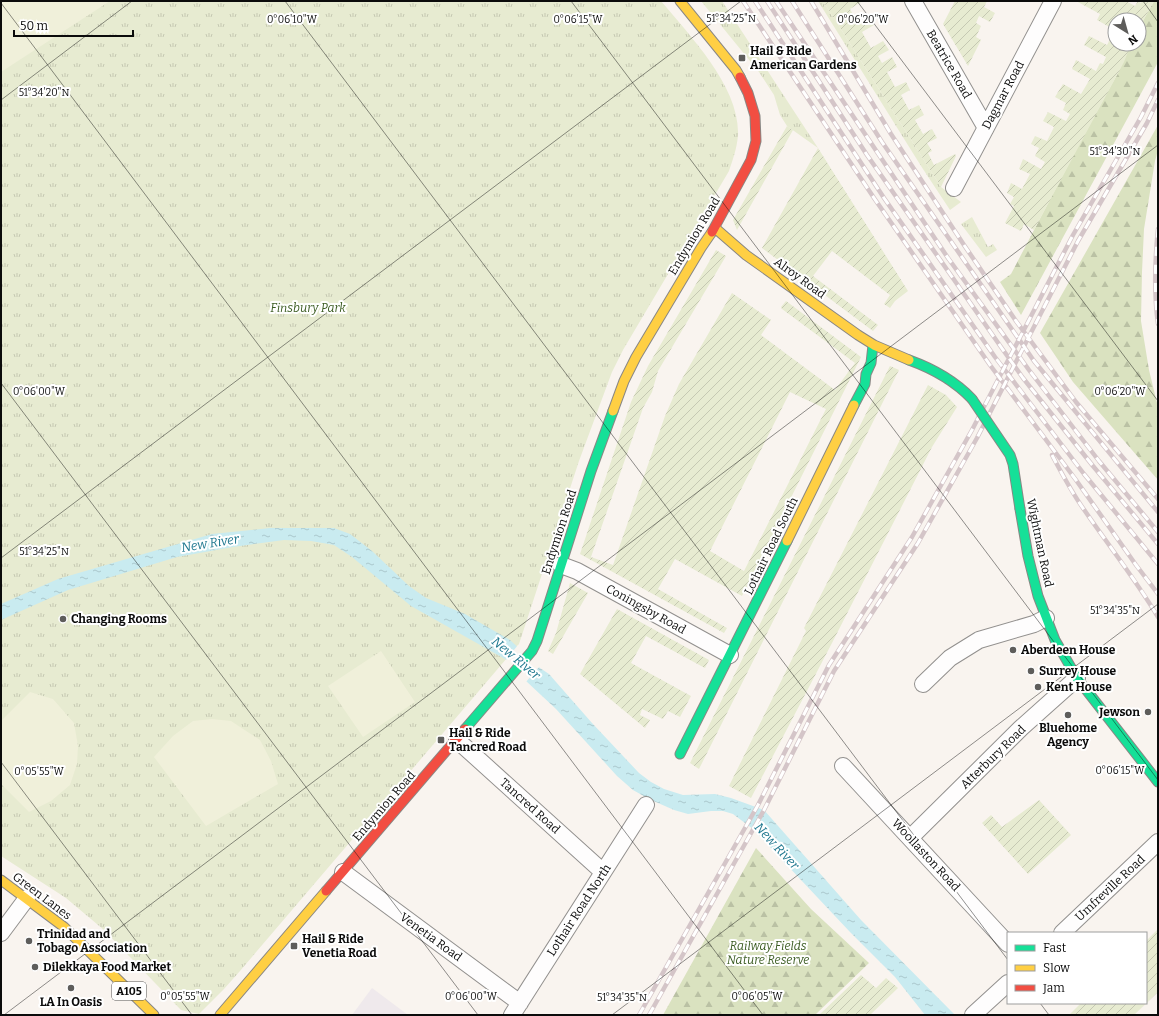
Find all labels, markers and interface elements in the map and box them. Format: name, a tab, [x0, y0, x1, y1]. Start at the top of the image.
scale bar	[14, 12, 133, 38]
north arrow	[1107, 12, 1147, 52]
text: 51°34'25"N	[706, 13, 756, 25]
text: 0°06'10"W	[267, 14, 318, 26]
text: 0°06'15"W	[554, 14, 603, 26]
text: 0°06'20"W	[837, 14, 889, 26]
text: 50 m	[20, 19, 49, 33]
street label: Beatrice Road	[924, 27, 974, 101]
text: N	[1125, 32, 1140, 48]
place label: Hail & Ride American Gardens	[750, 44, 857, 72]
marker: Hail & Ride American Gardens	[737, 53, 747, 63]
street label: Dagmar Road	[979, 58, 1027, 132]
text: 51°34'20"N	[19, 87, 69, 99]
text: 51°34'30"N	[1089, 146, 1141, 158]
street label: Endymion Road	[665, 195, 723, 277]
street label: Alroy Road	[771, 255, 829, 301]
park label: Finsbury Park	[270, 301, 346, 315]
text: 0°06'00"W	[13, 386, 66, 398]
text: 0°06'20"W	[1094, 386, 1146, 398]
street label: Endymion Road	[539, 488, 579, 576]
street label: Lothair Road South	[741, 495, 801, 597]
street label: Wightman Road	[1024, 498, 1056, 588]
water label: New River	[180, 531, 241, 555]
text: 51°34'25"N	[19, 546, 69, 558]
street label: Coningsby Road	[604, 581, 688, 637]
text: 51°34'35"N	[1090, 605, 1140, 617]
place label: Changing Rooms	[71, 612, 167, 626]
marker: Changing Rooms	[58, 614, 68, 624]
water label: New River	[489, 633, 544, 683]
place label: Aberdeen House	[1021, 643, 1116, 657]
marker: Aberdeen House	[1008, 645, 1018, 655]
place label: Surrey House	[1039, 664, 1117, 678]
marker: Surrey House	[1026, 666, 1036, 676]
place label: Kent House	[1046, 680, 1112, 694]
marker: Kent House	[1033, 682, 1043, 692]
place label: Jewson	[1098, 705, 1140, 719]
marker: Jewson	[1143, 707, 1153, 717]
marker: Bluehome Agency	[1063, 710, 1073, 720]
place label: Bluehome Agency	[1039, 721, 1097, 749]
street label: Atterbury Road	[958, 722, 1028, 792]
place label: Hail & Ride Tancred Road	[449, 726, 527, 754]
marker: Hail & Ride Tancred Road	[436, 735, 446, 745]
text: 0°06'15"W	[1096, 765, 1145, 777]
text: 0°05'55"W	[14, 766, 65, 778]
street label: Endymion Road	[350, 768, 418, 844]
street label: Tancred Road	[497, 775, 563, 837]
street label: Woollaston Road	[889, 816, 963, 894]
water label: New River	[752, 820, 803, 873]
street label: Umfreville Road	[1072, 852, 1148, 924]
street label: Lothair Road North	[544, 861, 614, 959]
street label: Green Lanes	[10, 869, 74, 923]
street label: Venetia Road	[397, 910, 465, 964]
place label: Trinidad and Tobago Association	[37, 927, 148, 955]
place label: Hail & Ride Venetia Road	[302, 932, 377, 960]
legend	[1007, 932, 1147, 1004]
marker: Trinidad and Tobago Association	[24, 936, 34, 946]
park label: Railway Fields Nature Reserve	[727, 939, 809, 967]
marker: Hail & Ride Venetia Road	[289, 941, 299, 951]
text: Fast	[1043, 941, 1067, 955]
place label: Dilekkaya Food Market	[43, 960, 171, 974]
text: Slow	[1043, 961, 1070, 975]
marker: Dilekkaya Food Market	[30, 962, 40, 972]
text: Jam	[1042, 981, 1065, 995]
road number: A105	[112, 982, 146, 1000]
marker: LA In Oasis	[66, 983, 76, 993]
text: 0°05'55"W	[160, 991, 211, 1003]
text: 0°06'00"W	[445, 991, 498, 1003]
text: 0°06'05"W	[731, 991, 783, 1003]
text: 51°34'35"N	[597, 992, 647, 1004]
place label: LA In Oasis	[40, 995, 102, 1009]

